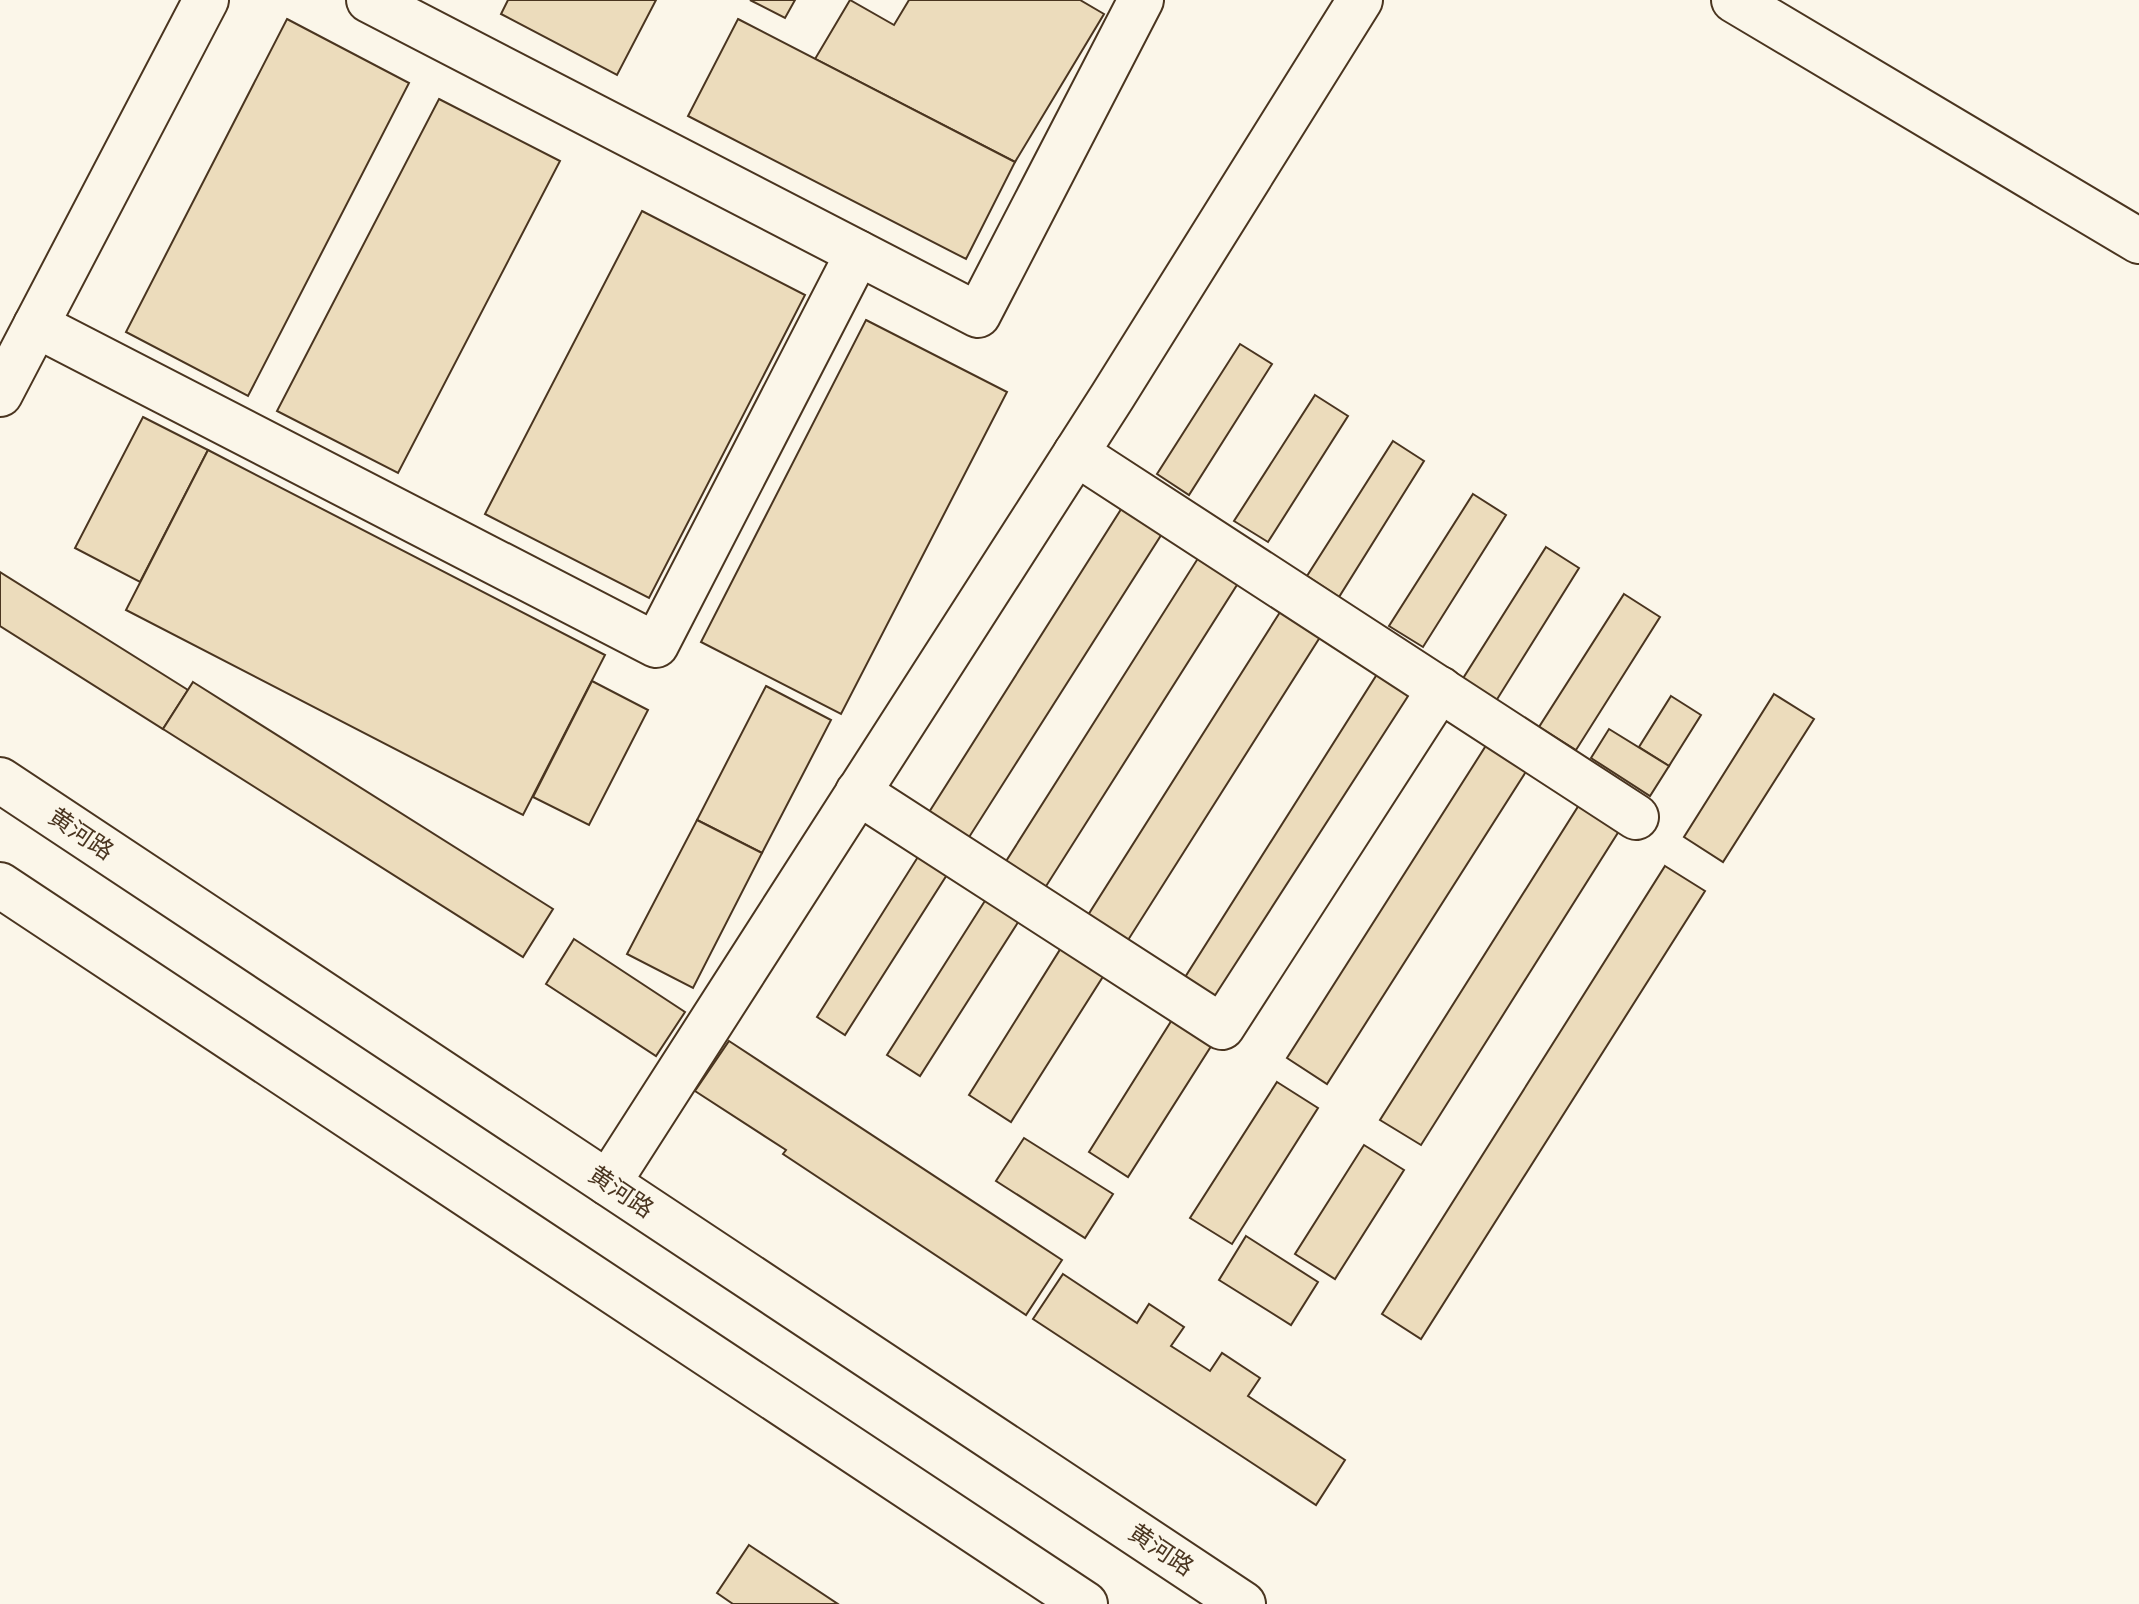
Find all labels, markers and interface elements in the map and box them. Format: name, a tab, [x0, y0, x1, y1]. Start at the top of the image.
street label: 黄河路	[43, 800, 120, 867]
street label: 黄河路	[583, 1158, 660, 1225]
street label: 黄河路	[1123, 1516, 1200, 1583]

